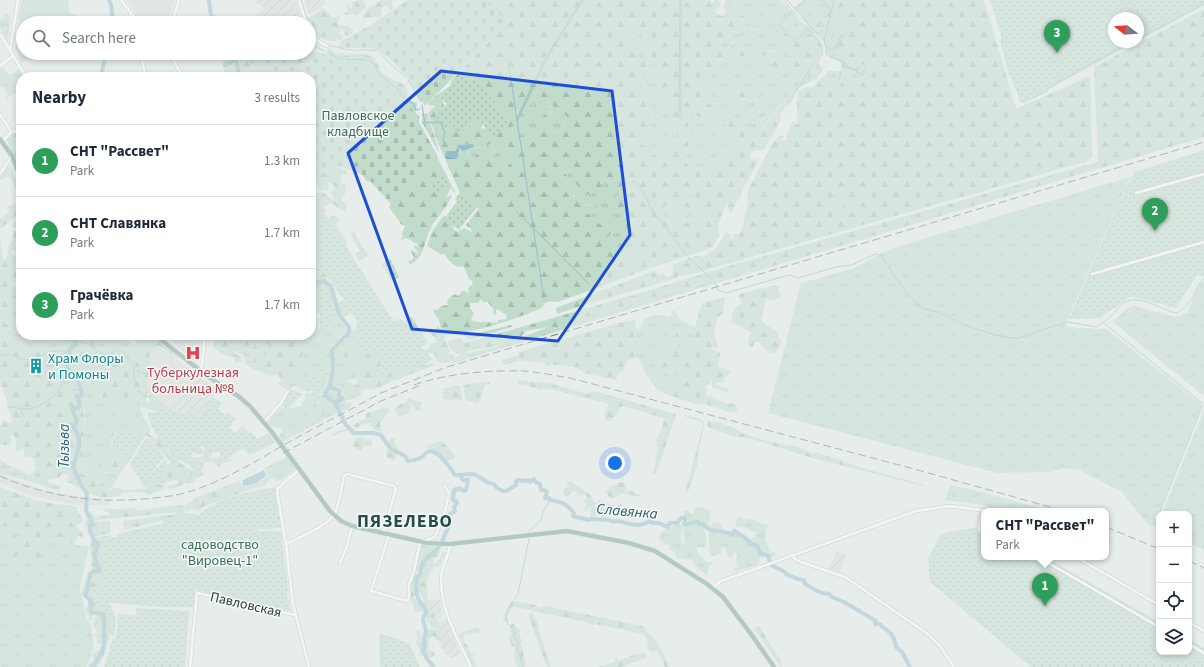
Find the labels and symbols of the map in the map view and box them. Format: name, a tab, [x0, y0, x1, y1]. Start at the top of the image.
north arrow	[1108, 12, 1144, 48]
pin: 3	[1044, 20, 1070, 53]
park label: Павловское кладбище	[322, 106, 395, 142]
pin: 2	[1142, 198, 1168, 231]
hospital icon: Туберкулезная больница №8	[184, 344, 202, 362]
place label: Храм Флоры и Помоны	[48, 349, 124, 385]
building icon: Храм Флоры и Помоны	[27, 357, 45, 375]
place label: Туберкулезная больница №8	[147, 363, 239, 399]
water label: Тызьва	[54, 424, 75, 468]
your location	[605, 453, 625, 473]
water label: Славянка	[595, 498, 658, 525]
district label: ПЯЗЕЛЕВО	[357, 509, 453, 534]
park label: садоводство "Вировец-1"	[181, 535, 259, 571]
pin: 1	[1032, 573, 1058, 606]
street label: Павловская	[208, 587, 283, 623]

